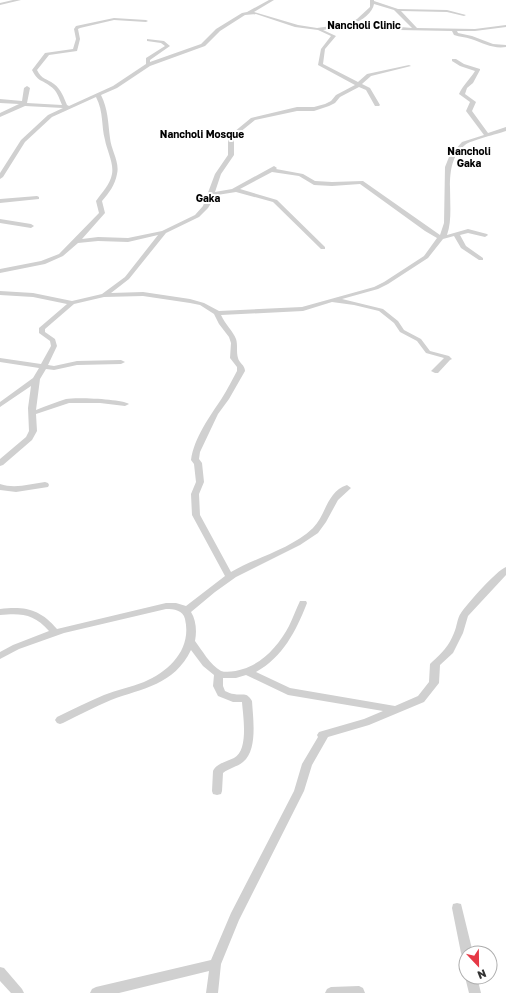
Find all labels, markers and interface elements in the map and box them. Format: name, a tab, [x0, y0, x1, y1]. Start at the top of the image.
district label: Nancholi Clinic	[327, 19, 401, 31]
district label: Nancholi Mosque	[160, 128, 244, 140]
district label: Nancholi Gaka	[447, 145, 491, 169]
district label: Gaka	[196, 192, 221, 204]
north arrow	[458, 945, 498, 985]
text: N	[476, 967, 488, 982]

